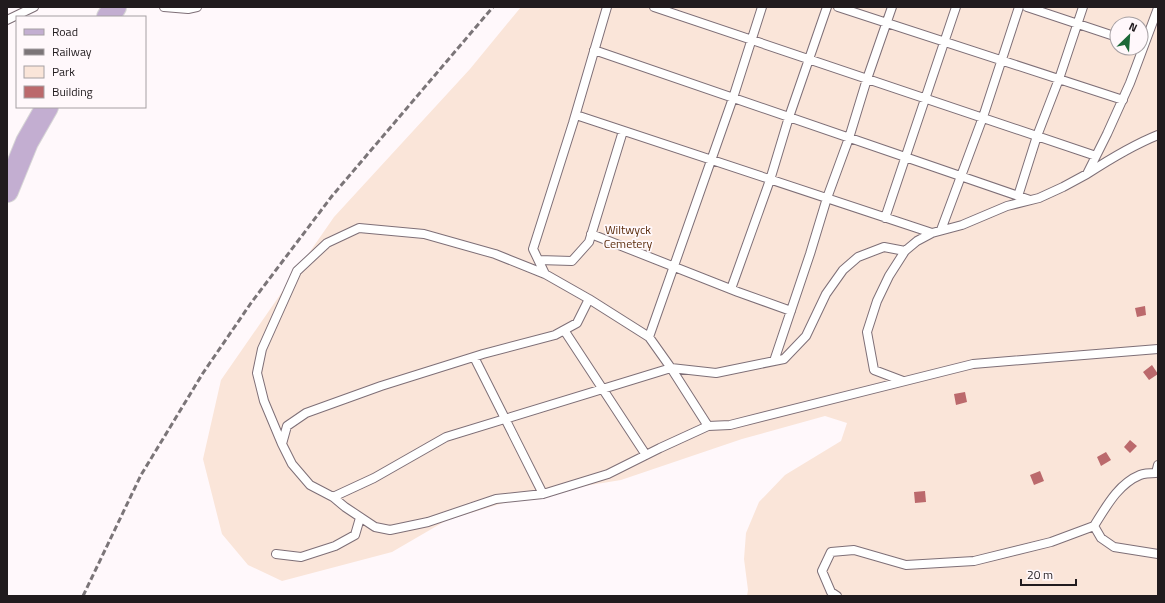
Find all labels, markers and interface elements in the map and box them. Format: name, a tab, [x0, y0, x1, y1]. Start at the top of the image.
legend	[16, 16, 146, 108]
north arrow	[1109, 16, 1149, 56]
text: N	[1126, 18, 1140, 36]
text: Road	[52, 22, 78, 41]
text: Railway	[52, 42, 92, 61]
text: Park	[52, 62, 75, 81]
text: Building	[52, 82, 93, 101]
park label: Wiltwyck Cemetery	[604, 220, 653, 253]
scale bar	[1021, 561, 1076, 587]
text: 20 m	[1027, 565, 1053, 584]

